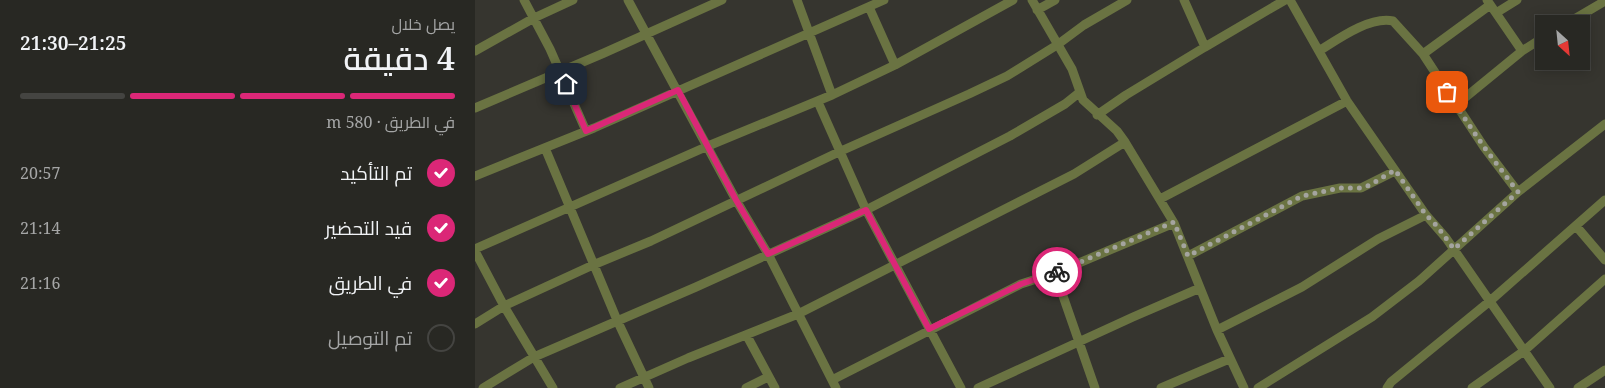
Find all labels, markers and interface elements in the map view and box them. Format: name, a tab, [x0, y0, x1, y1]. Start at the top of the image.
text: يصل خلال	[391, 13, 455, 35]
north arrow	[1535, 15, 1590, 70]
map controls	[1535, 15, 1590, 70]
text: 21:25–21:30	[20, 30, 126, 56]
text: 4 دقيقة	[343, 36, 455, 79]
pin	[545, 63, 587, 105]
icon: home	[552, 70, 580, 98]
pin	[1426, 71, 1468, 113]
icon: bag	[1433, 78, 1461, 106]
text: في الطريق · 580 m	[326, 111, 455, 133]
icon: check	[427, 159, 455, 187]
text: تم التأكيد	[340, 160, 412, 186]
text: 20:57	[20, 162, 60, 184]
icon: check	[427, 214, 455, 242]
text: قيد التحضير	[325, 215, 412, 241]
text: 21:14	[20, 217, 60, 239]
courier	[1032, 247, 1082, 297]
icon: bike	[1043, 258, 1071, 286]
icon: check	[427, 269, 455, 297]
text: في الطريق	[329, 270, 412, 296]
text: 21:16	[20, 272, 60, 294]
text: تم التوصيل	[328, 325, 412, 351]

